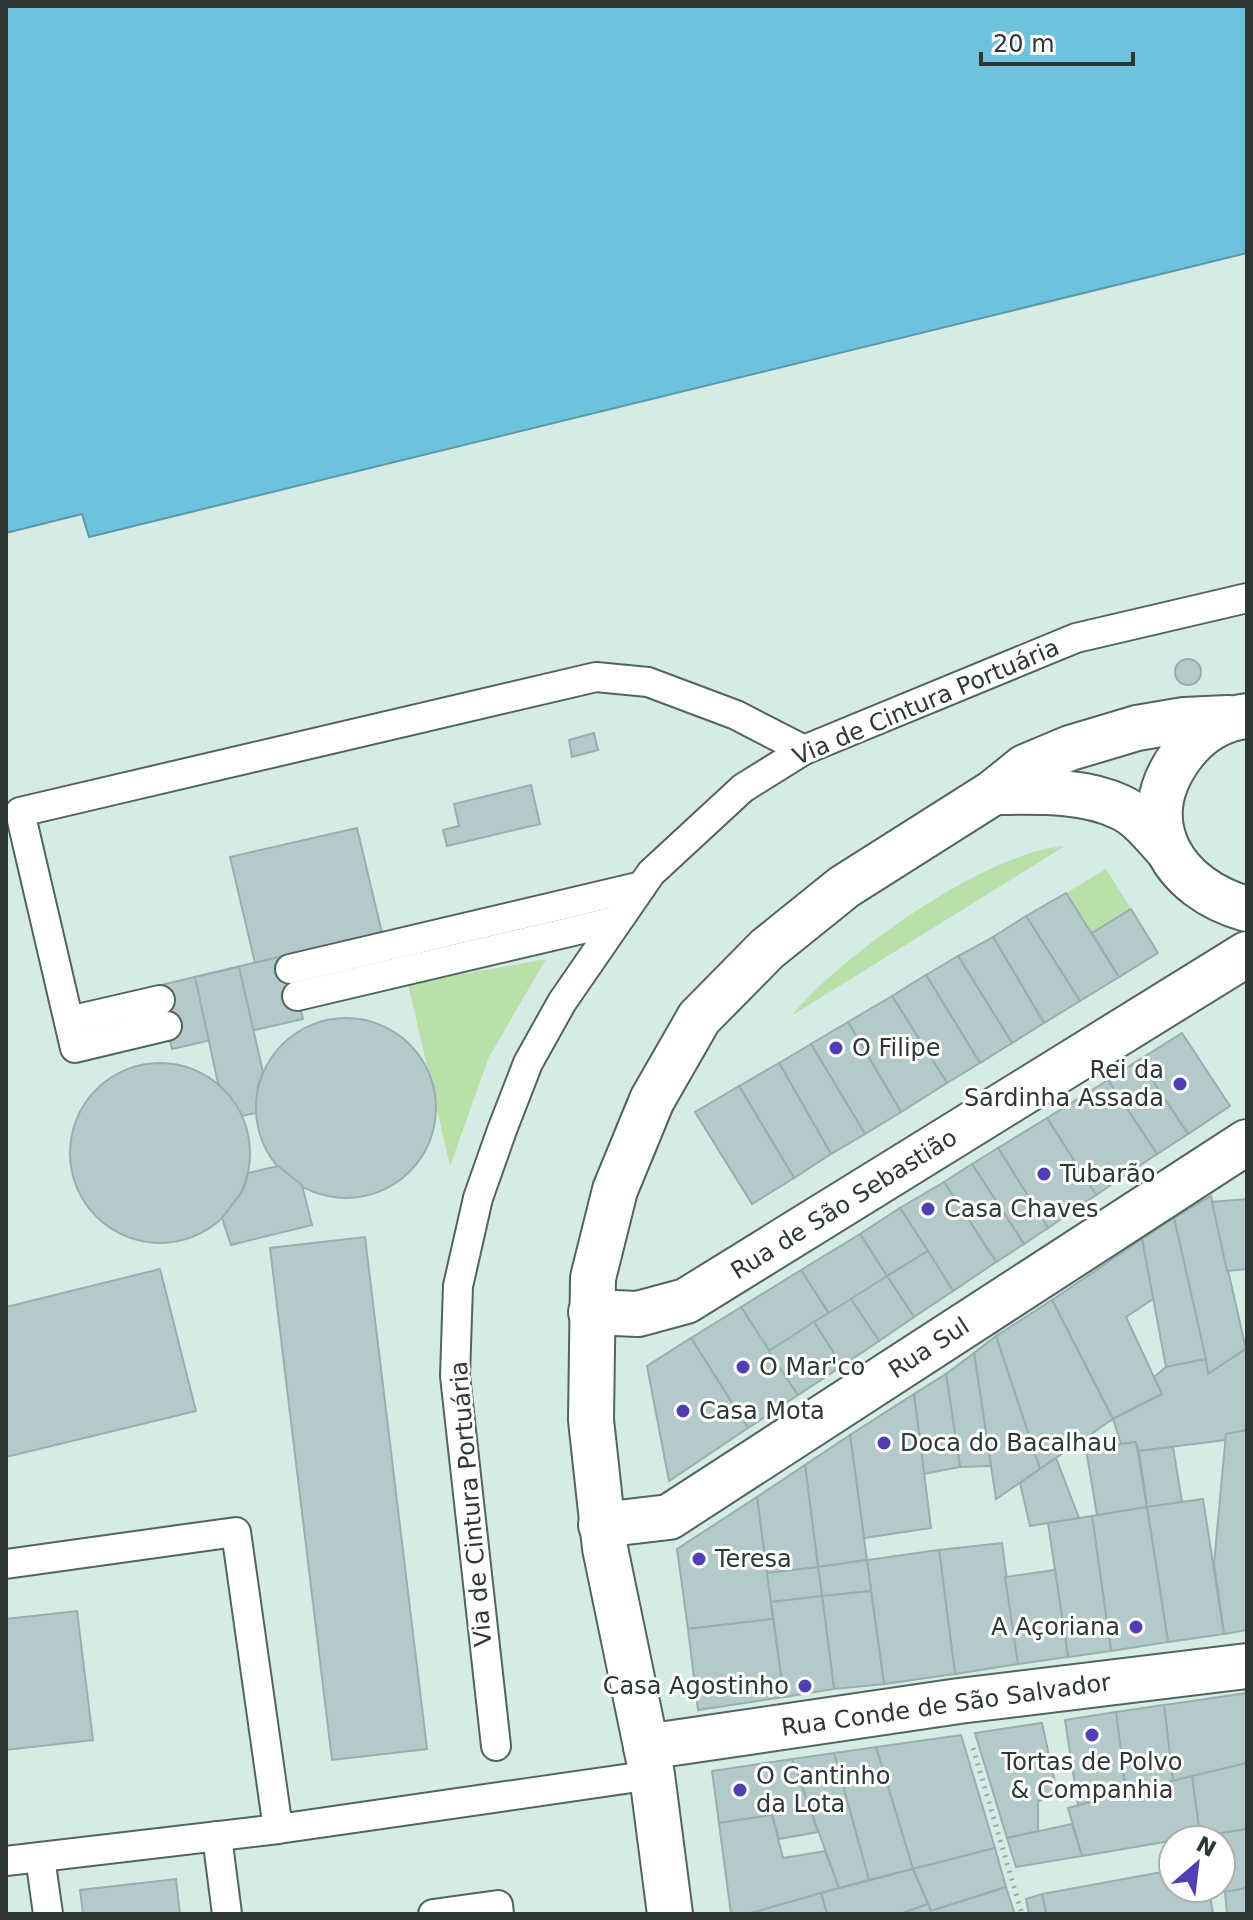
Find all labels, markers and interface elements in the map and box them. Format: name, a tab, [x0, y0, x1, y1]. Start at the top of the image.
scale bar	[981, 16, 1133, 66]
text: 20 m	[993, 30, 1055, 58]
street label: Via de Cintura Portuária	[789, 633, 1063, 771]
place label: O Filipe	[852, 1034, 941, 1062]
marker: O Filipe	[827, 1039, 845, 1057]
place label: Rei da Sardinha Assada	[964, 1056, 1164, 1112]
marker: Rei da Sardinha Assada	[1171, 1075, 1189, 1093]
street label: Rua de São Sebastião	[726, 1123, 962, 1285]
place label: Tubarão	[1059, 1160, 1155, 1188]
marker: Tubarão	[1035, 1165, 1053, 1183]
place label: Casa Chaves	[944, 1195, 1098, 1223]
marker: Casa Chaves	[919, 1200, 937, 1218]
street label: Rua Sul	[884, 1312, 974, 1384]
place label: O Mar'co	[759, 1353, 865, 1381]
marker: O Mar'co	[734, 1358, 752, 1376]
street label: Via de Cintura Portuária	[445, 1360, 497, 1648]
place label: Casa Mota	[699, 1397, 825, 1425]
marker: Casa Mota	[674, 1402, 692, 1420]
place label: Doca do Bacalhau	[900, 1429, 1117, 1457]
marker: Doca do Bacalhau	[875, 1434, 893, 1452]
place label: Teresa	[714, 1545, 792, 1573]
marker: Teresa	[690, 1550, 708, 1568]
place label: A Açoriana	[991, 1613, 1120, 1641]
marker: A Açoriana	[1127, 1618, 1145, 1636]
street label: Rua Conde de São Salvador	[779, 1668, 1113, 1742]
place label: Casa Agostinho	[603, 1672, 789, 1700]
marker: Casa Agostinho	[796, 1677, 814, 1695]
marker: Tortas de Polvo & Companhia	[1083, 1726, 1101, 1744]
place label: Tortas de Polvo & Companhia	[1001, 1748, 1182, 1804]
place label: O Cantinho da Lota	[756, 1762, 890, 1818]
marker: O Cantinho da Lota	[731, 1781, 749, 1799]
north arrow	[1157, 1824, 1237, 1904]
text: N	[1192, 1831, 1220, 1862]

